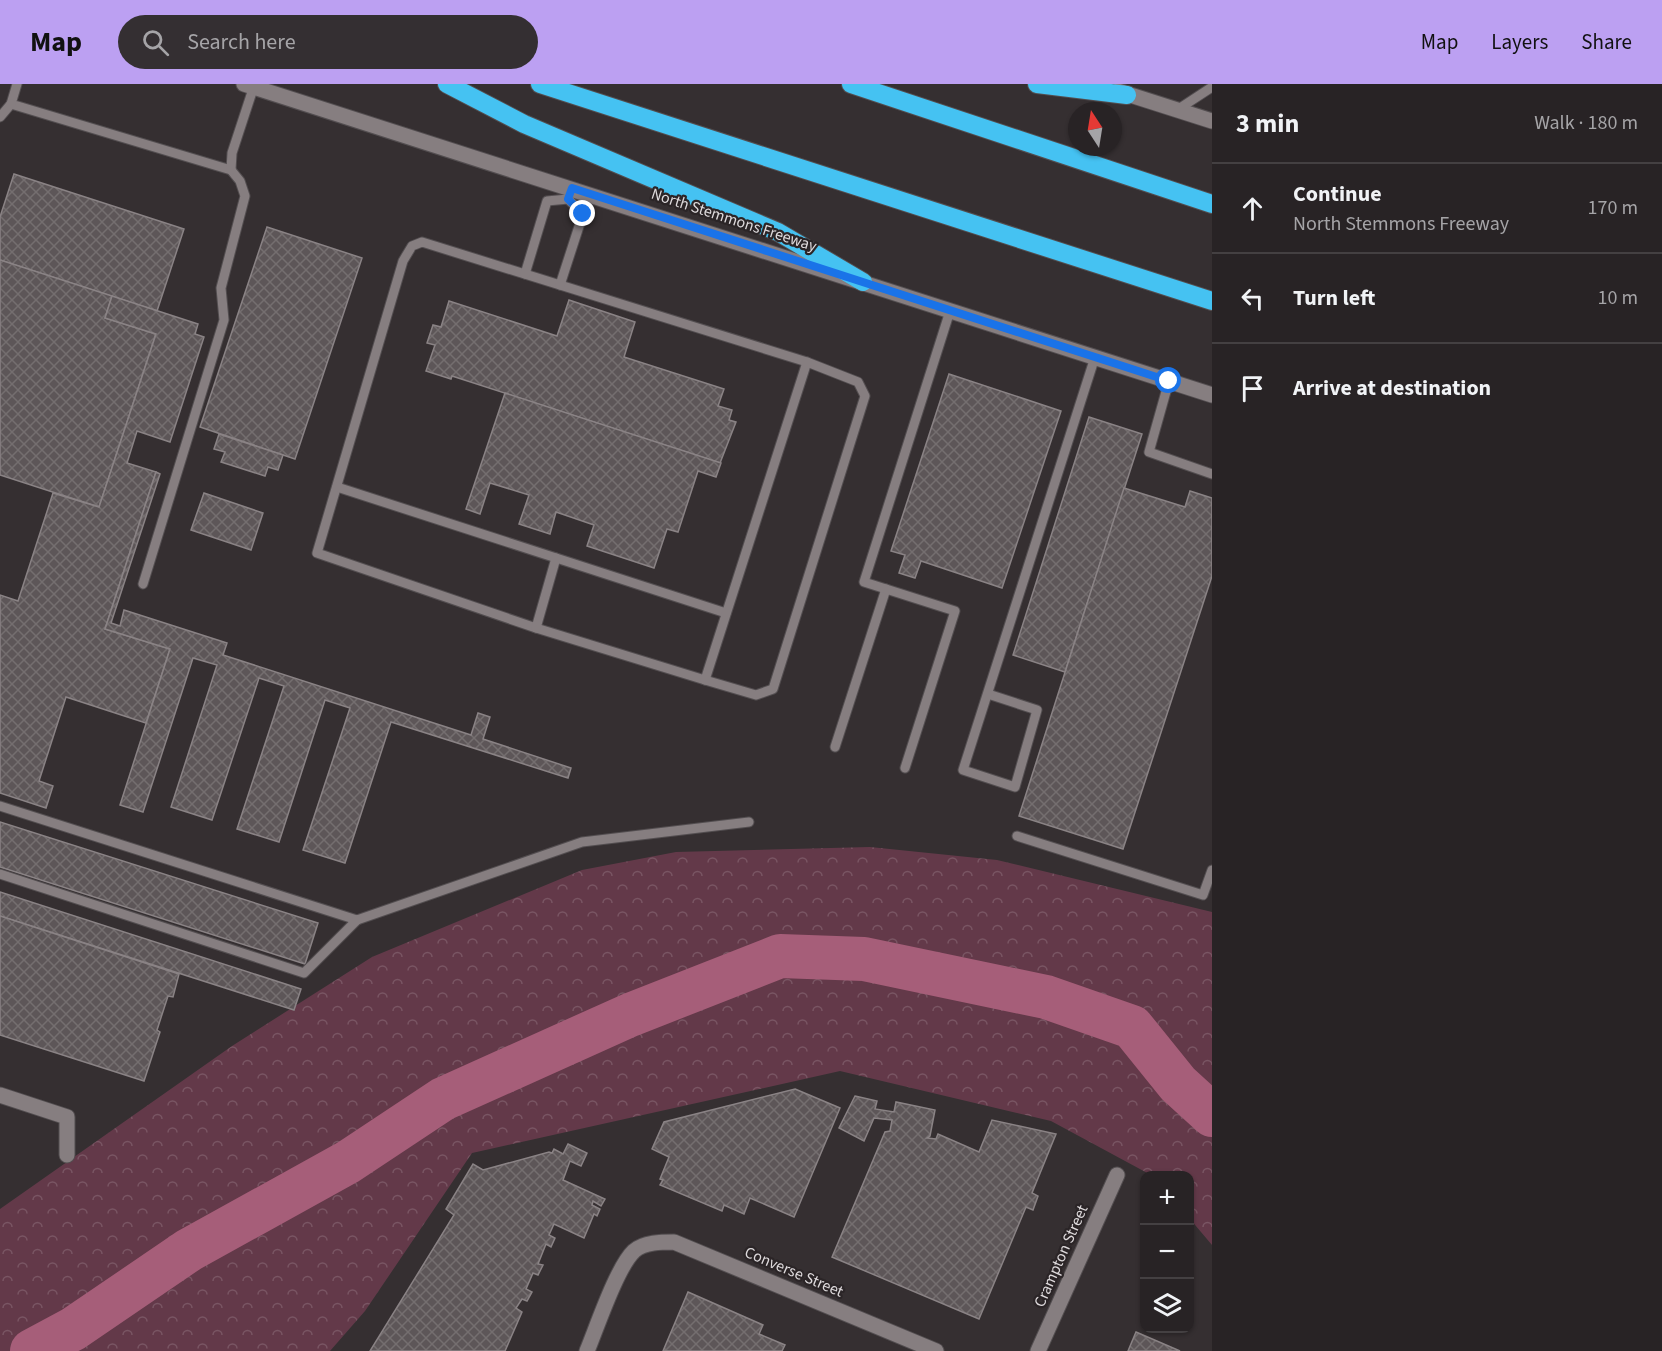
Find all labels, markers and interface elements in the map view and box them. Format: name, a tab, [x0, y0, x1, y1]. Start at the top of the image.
search box	[118, 15, 538, 69]
text: Map	[30, 22, 82, 62]
icon: search	[139, 26, 172, 59]
text: Search here	[187, 26, 296, 58]
text: Map	[1421, 27, 1458, 57]
text: Layers	[1491, 27, 1548, 57]
text: Share	[1581, 27, 1632, 57]
north arrow	[1068, 102, 1122, 156]
text: 3 min	[1236, 105, 1299, 142]
text: Walk · 180 m	[1534, 109, 1638, 137]
text: Continue	[1293, 178, 1382, 210]
street label: North Stemmons Freeway	[648, 183, 820, 257]
icon: ahead	[1236, 192, 1269, 225]
text: 170 m	[1588, 194, 1638, 222]
route end	[569, 200, 595, 226]
text: North Stemmons Freeway	[1293, 210, 1509, 238]
icon: left	[1236, 282, 1269, 315]
text: Turn left	[1293, 282, 1375, 314]
text: 10 m	[1598, 284, 1638, 312]
route start	[1155, 367, 1181, 393]
icon: arrive	[1236, 372, 1269, 405]
text: Arrive at destination	[1293, 372, 1491, 404]
map controls	[1140, 1171, 1194, 1333]
button: +	[1140, 1171, 1194, 1225]
street label: Crampton Street	[1029, 1201, 1094, 1311]
button: −	[1140, 1225, 1194, 1279]
street label: Converse Street	[741, 1241, 847, 1303]
button: layers	[1140, 1279, 1194, 1333]

